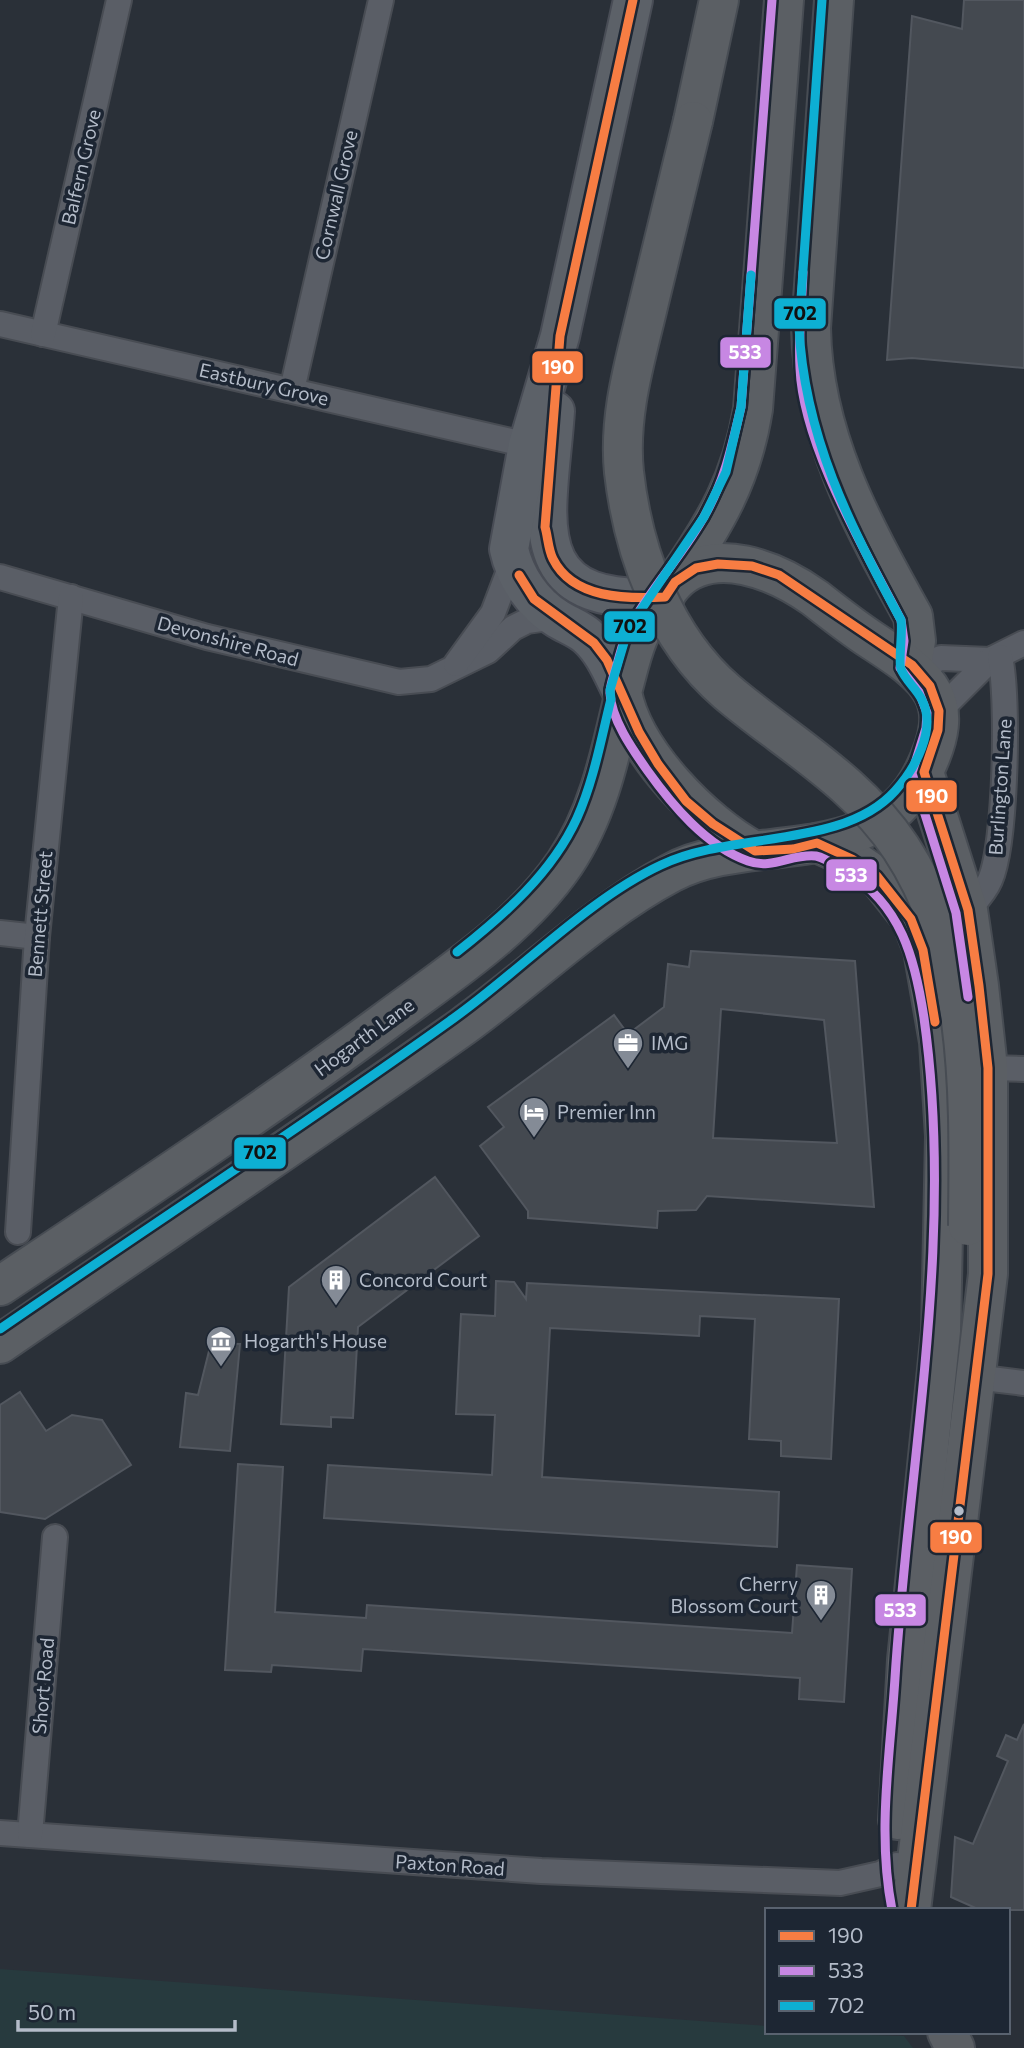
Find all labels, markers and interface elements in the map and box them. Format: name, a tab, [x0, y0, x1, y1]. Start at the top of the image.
street label: Balfern Grove	[56, 107, 105, 227]
street label: Cornwall Grove	[309, 128, 362, 262]
line badge: 702	[773, 297, 827, 330]
text: 702	[783, 301, 817, 324]
line badge: 533	[719, 336, 772, 369]
text: 533	[728, 340, 762, 363]
line badge: 190	[531, 350, 584, 384]
text: 190	[542, 355, 574, 378]
street label: Eastbury Grove	[197, 357, 331, 410]
line badge: 702	[603, 610, 656, 643]
street label: Devonshire Road	[155, 611, 301, 670]
text: 702	[613, 614, 647, 637]
street label: Burlington Lane	[983, 718, 1016, 856]
line badge: 190	[905, 779, 958, 813]
text: 190	[916, 784, 948, 807]
street label: Bennett Street	[23, 850, 57, 978]
line badge: 533	[825, 858, 878, 892]
text: 533	[834, 863, 868, 886]
street label: Hogarth Lane	[309, 993, 418, 1080]
office icon: IMG	[611, 1026, 645, 1070]
place label: IMG	[651, 1031, 688, 1054]
hotel icon: Premier Inn	[517, 1095, 551, 1139]
place label: Premier Inn	[557, 1100, 656, 1123]
line badge: 702	[233, 1136, 287, 1170]
text: 702	[243, 1140, 277, 1163]
building icon: Concord Court	[319, 1263, 353, 1307]
place label: Concord Court	[359, 1268, 487, 1291]
museum icon: Hogarth's House	[204, 1324, 238, 1368]
place label: Hogarth's House	[244, 1329, 387, 1352]
unlabelled marker	[952, 1504, 966, 1518]
line badge: 190	[929, 1521, 983, 1554]
text: 190	[940, 1525, 972, 1548]
place label: Cherry Blossom Court	[671, 1572, 798, 1617]
building icon: Cherry Blossom Court	[804, 1578, 838, 1622]
line badge: 533	[874, 1593, 927, 1627]
text: 533	[883, 1598, 917, 1621]
street label: Short Road	[27, 1637, 58, 1735]
street label: Paxton Road	[394, 1849, 506, 1880]
legend	[765, 1908, 1010, 2034]
text: 190	[828, 1922, 863, 1947]
text: 533	[828, 1957, 864, 1982]
scale bar	[18, 1988, 234, 2032]
text: 702	[828, 1992, 864, 2017]
text: 50 m	[28, 1999, 76, 2024]

